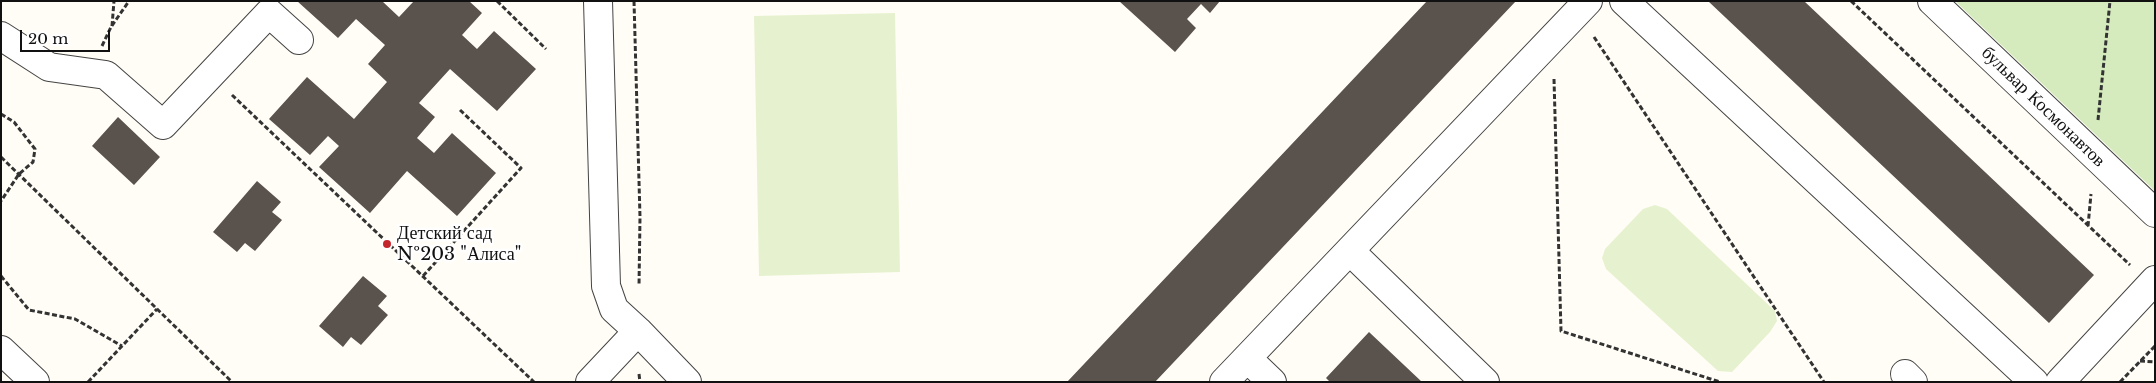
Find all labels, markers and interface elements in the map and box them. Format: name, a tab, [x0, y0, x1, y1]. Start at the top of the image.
scale bar	[22, 20, 112, 52]
text: 20 m	[28, 29, 68, 48]
street label: бульвар Космонавтов	[1977, 42, 2109, 172]
place label: Детский сад №203 "Алиса"	[397, 223, 521, 266]
marker: Детский сад №203 "Алиса"	[381, 238, 393, 250]

